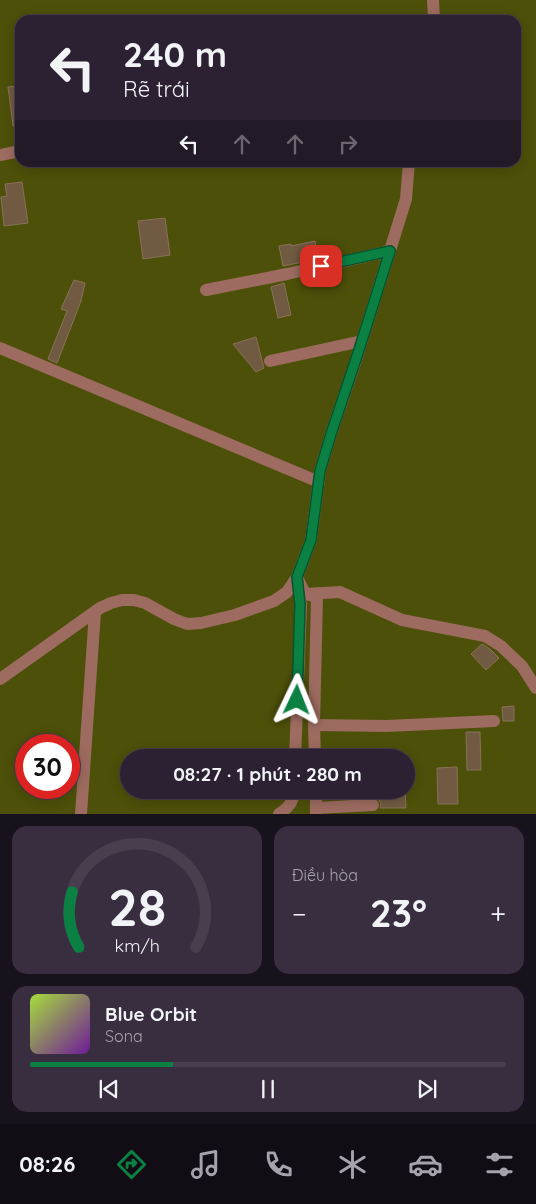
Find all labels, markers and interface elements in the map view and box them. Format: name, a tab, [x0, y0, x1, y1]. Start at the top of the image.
text: 240 m	[123, 32, 227, 76]
icon: left	[40, 35, 105, 100]
text: Rẽ trái	[123, 75, 190, 103]
icon: left	[175, 130, 203, 158]
icon: ahead	[228, 130, 256, 158]
icon: ahead	[281, 130, 309, 158]
icon: right	[334, 130, 362, 158]
pin	[300, 245, 342, 287]
icon: arrive	[307, 252, 335, 280]
position arrow	[270, 673, 322, 725]
speed limit sign: 30	[15, 734, 80, 799]
text: 08:27 · 1 phút · 280 m	[173, 762, 362, 786]
text: Điều hòa	[292, 865, 358, 885]
text: 28	[108, 874, 166, 939]
text: 23°	[370, 889, 427, 937]
text: −	[292, 896, 307, 931]
text: +	[490, 896, 506, 931]
text: km/h	[114, 934, 160, 956]
text: Blue Orbit	[105, 1002, 197, 1026]
text: Sona	[105, 1026, 143, 1046]
icon: previous	[95, 1075, 123, 1103]
icon: pause	[254, 1075, 282, 1103]
icon: next	[413, 1075, 441, 1103]
icon: directions	[114, 1147, 149, 1182]
icon: music	[188, 1147, 223, 1182]
icon: phone	[261, 1147, 296, 1182]
icon: climate	[335, 1147, 370, 1182]
icon: car	[408, 1147, 443, 1182]
icon: filters	[482, 1147, 517, 1182]
text: 08:26	[19, 1150, 76, 1178]

